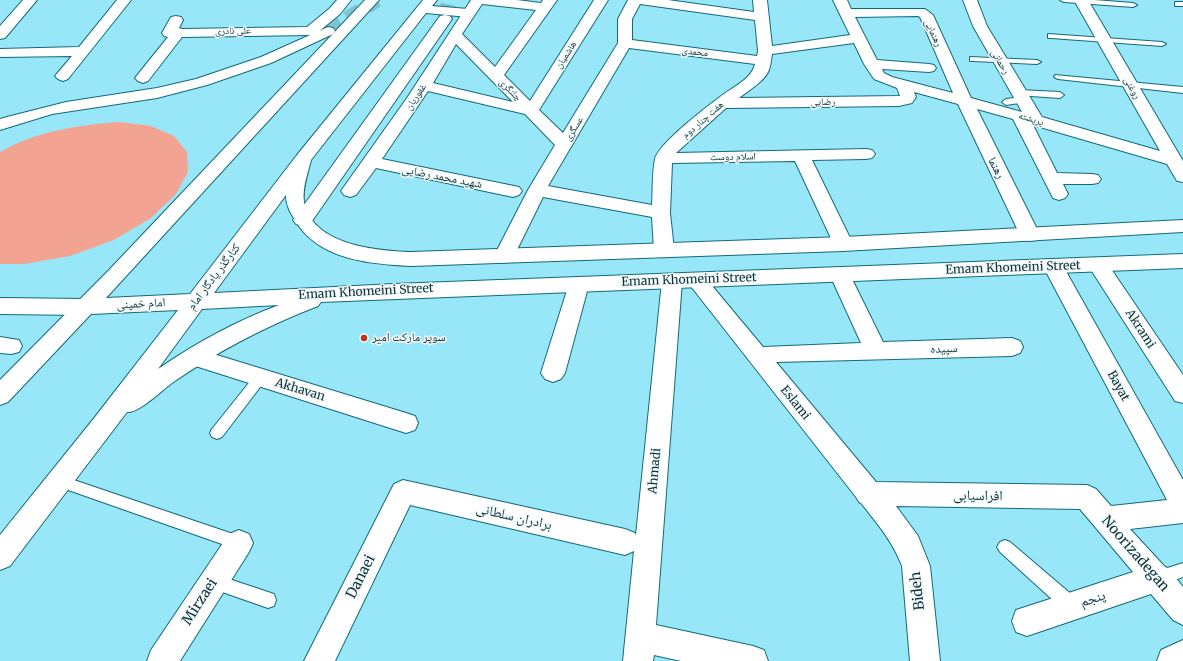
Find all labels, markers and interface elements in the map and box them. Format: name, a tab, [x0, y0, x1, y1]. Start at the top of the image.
street label: رهنمایی	[921, 17, 945, 49]
street label: علی نادری	[215, 25, 251, 37]
street label: هاشمیان	[553, 39, 579, 71]
street label: محمدی	[681, 44, 709, 60]
street label: رحمانی	[988, 48, 1012, 76]
street label: روغنی	[1121, 75, 1143, 101]
street label: چلنگری	[496, 76, 524, 104]
street label: غفوریان	[403, 82, 429, 112]
street label: رضایی	[811, 96, 835, 108]
street label: هفت چنار دوم	[680, 99, 726, 141]
street label: پرپشته	[1017, 110, 1045, 128]
street label: عسگری	[562, 115, 586, 143]
street label: اسلام دوست	[710, 151, 756, 163]
street label: رهنما	[985, 155, 1007, 181]
street label: شهید محمد رضایی	[401, 162, 483, 192]
street label: کنارگذر یادگار امام	[184, 241, 244, 313]
street label: Emam Khomeini Street	[945, 258, 1081, 278]
street label: Emam Khomeini Street	[621, 270, 757, 290]
street label: Emam Khomeini Street	[298, 281, 434, 303]
street label: امام خمینی	[116, 296, 166, 312]
street label: Akrami	[1122, 307, 1158, 351]
place label: سوپر مارکت امیر	[372, 331, 446, 345]
marker: سوپر مارکت امیر	[359, 333, 369, 343]
street label: سپیده	[930, 341, 958, 357]
street label: Bayat	[1104, 368, 1132, 404]
street label: Akhavan	[273, 376, 327, 404]
street label: Eslami	[777, 383, 813, 423]
street label: Ahmadi	[646, 447, 664, 495]
street label: افراسیابی	[953, 487, 1003, 505]
street label: برادران سلطانی	[474, 500, 554, 534]
street label: Noorizadegan	[1098, 513, 1172, 595]
street label: Danaei	[343, 552, 379, 602]
street label: Bideh	[908, 571, 928, 611]
street label: Mirzaei	[179, 576, 221, 628]
street label: پنجم	[1078, 587, 1108, 611]

